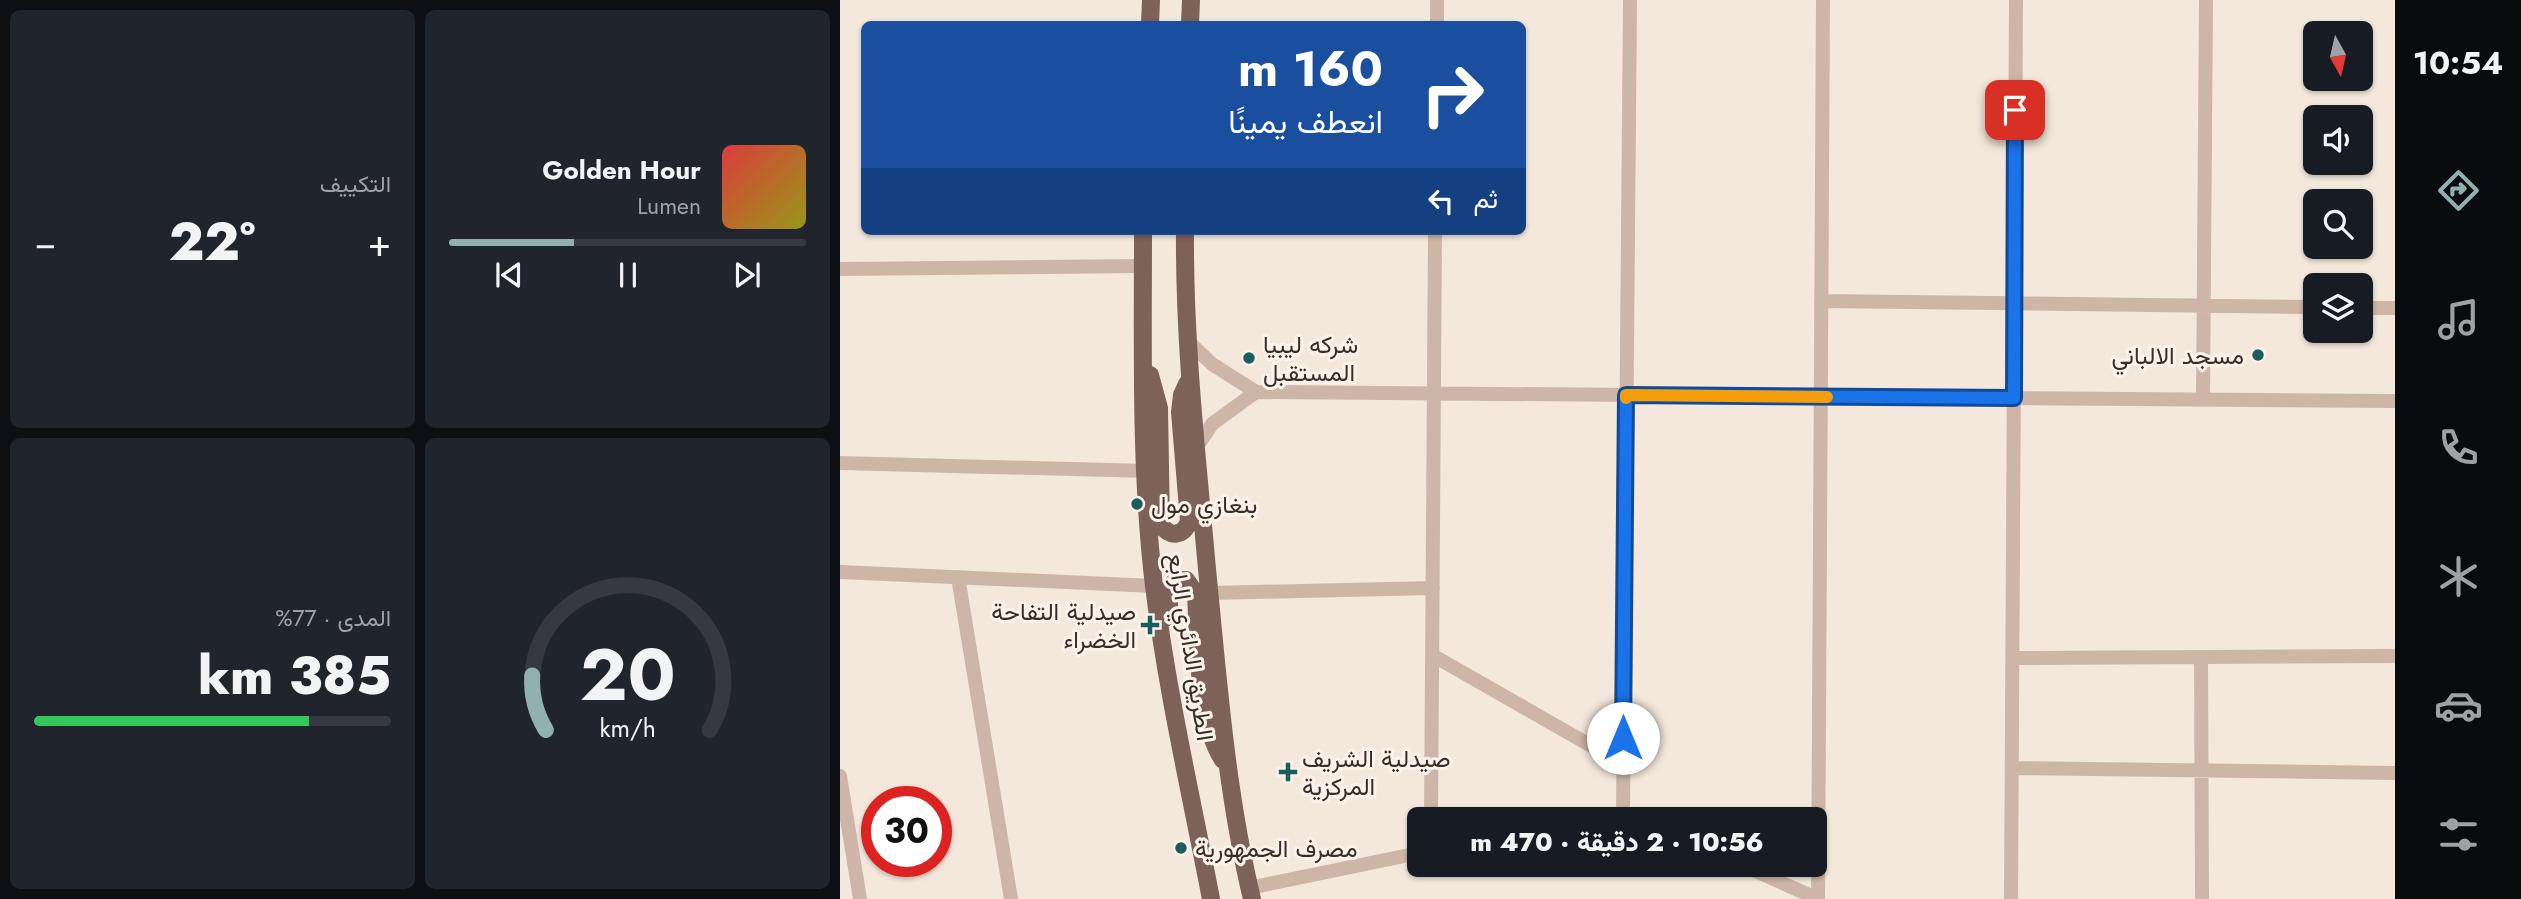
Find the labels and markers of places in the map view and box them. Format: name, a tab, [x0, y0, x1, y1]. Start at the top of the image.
pin	[1985, 80, 2045, 140]
place label: شركه ليبيا المستقبل	[1263, 327, 1358, 390]
place label: مسجد الالباني	[2111, 338, 2244, 375]
marker: مسجد الالباني	[2250, 347, 2266, 363]
marker: شركه ليبيا المستقبل	[1241, 350, 1257, 366]
place label: بنغازي مول	[1151, 487, 1257, 524]
marker: بنغازي مول	[1129, 496, 1145, 512]
place label: صيدلية التفاحة الخضراء	[991, 594, 1136, 657]
marker: صيدلية التفاحة الخضراء	[1142, 617, 1158, 633]
place label: صيدلية الشريف المركزية	[1302, 741, 1451, 804]
marker: صيدلية الشريف المركزية	[1280, 764, 1296, 780]
place label: مصرف الجمهورية	[1195, 831, 1357, 866]
marker: مصرف الجمهورية	[1173, 840, 1189, 856]

